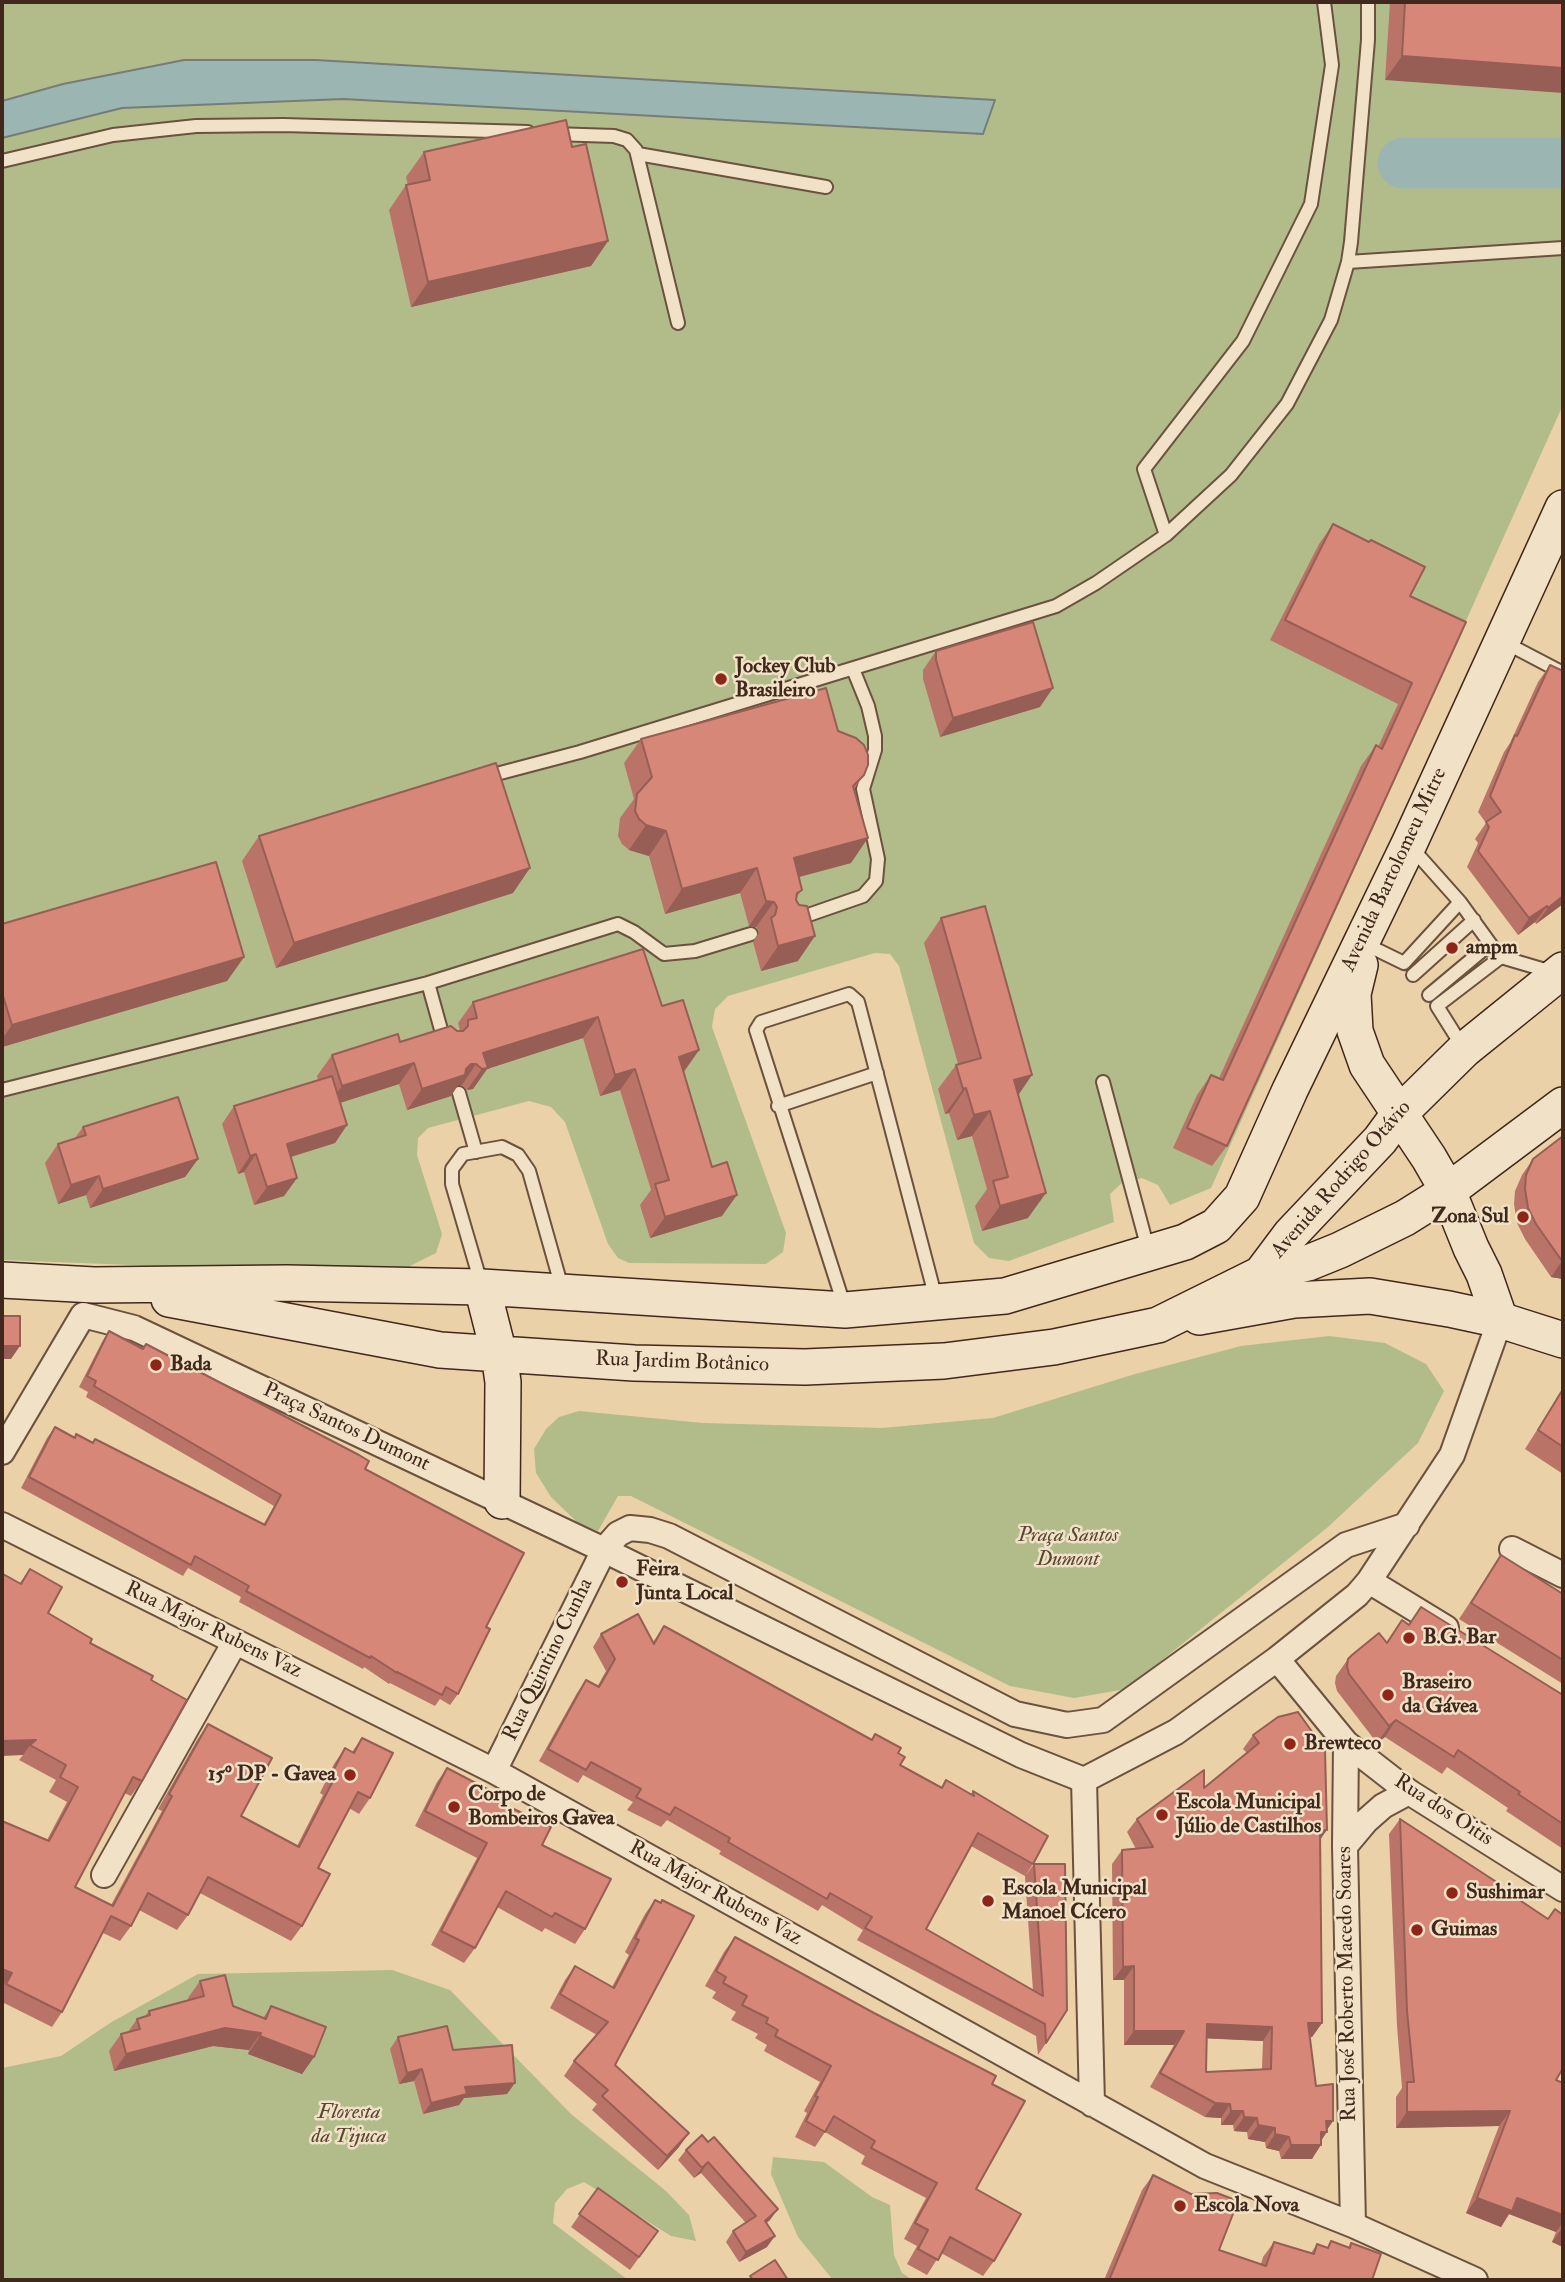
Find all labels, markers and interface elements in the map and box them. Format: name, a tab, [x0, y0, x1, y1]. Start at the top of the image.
place label: Jockey Club Brasileiro	[735, 654, 836, 704]
marker: Jockey Club Brasileiro	[713, 671, 729, 687]
street label: Avenida Bartolomeu Mitre	[1337, 764, 1453, 976]
place label: ampm	[1466, 935, 1518, 961]
marker: ampm	[1444, 940, 1460, 956]
street label: Avenida Rodrigo Otávio	[1267, 1096, 1417, 1264]
place label: Zona Sul	[1431, 1204, 1509, 1230]
marker: Zona Sul	[1515, 1209, 1531, 1225]
street label: Rua Jardim Botânico	[595, 1347, 769, 1379]
place label: Bada	[170, 1352, 211, 1378]
marker: Bada	[148, 1357, 164, 1373]
street label: Praça Santos Dumont	[258, 1378, 434, 1478]
park label: Praça Santos Dumont	[1018, 1523, 1118, 1573]
place label: Feira Junta Local	[636, 1557, 733, 1607]
marker: Feira Junta Local	[614, 1574, 630, 1590]
street label: Rua Quintino Cunha	[499, 1575, 599, 1745]
street label: Rua Major Rubens Vaz	[120, 1577, 306, 1685]
place label: B.G. Bar	[1423, 1625, 1496, 1651]
marker: B.G. Bar	[1401, 1630, 1417, 1646]
place label: Braseiro da Gávea	[1402, 1670, 1478, 1720]
marker: Braseiro da Gávea	[1380, 1687, 1396, 1703]
place label: Brewteco	[1304, 1731, 1381, 1757]
marker: Brewteco	[1282, 1736, 1298, 1752]
place label: 15º DP - Gavea	[208, 1762, 336, 1788]
marker: 15º DP - Gavea	[342, 1767, 358, 1783]
street label: Rua dos Oitis	[1389, 1770, 1497, 1852]
place label: Corpo de Bombeiros Gavea	[468, 1782, 614, 1832]
place label: Escola Municipal Júlio de Castilhos	[1176, 1790, 1321, 1840]
marker: Corpo de Bombeiros Gavea	[446, 1799, 462, 1815]
marker: Escola Municipal Júlio de Castilhos	[1154, 1807, 1170, 1823]
street label: Rua Major Rubens Vaz	[624, 1836, 806, 1952]
street label: Rua José Roberto Macedo Soares	[1333, 1846, 1363, 2122]
place label: Escola Municipal Manoel Cícero	[1002, 1876, 1147, 1926]
place label: Sushimar	[1466, 1880, 1545, 1906]
marker: Sushimar	[1444, 1885, 1460, 1901]
marker: Escola Municipal Manoel Cícero	[980, 1893, 996, 1909]
place label: Guimas	[1431, 1917, 1497, 1943]
marker: Guimas	[1409, 1922, 1425, 1938]
park label: Floresta da Tijuca	[312, 2100, 386, 2150]
place label: Escola Nova	[1194, 2193, 1299, 2219]
marker: Escola Nova	[1172, 2198, 1188, 2214]

